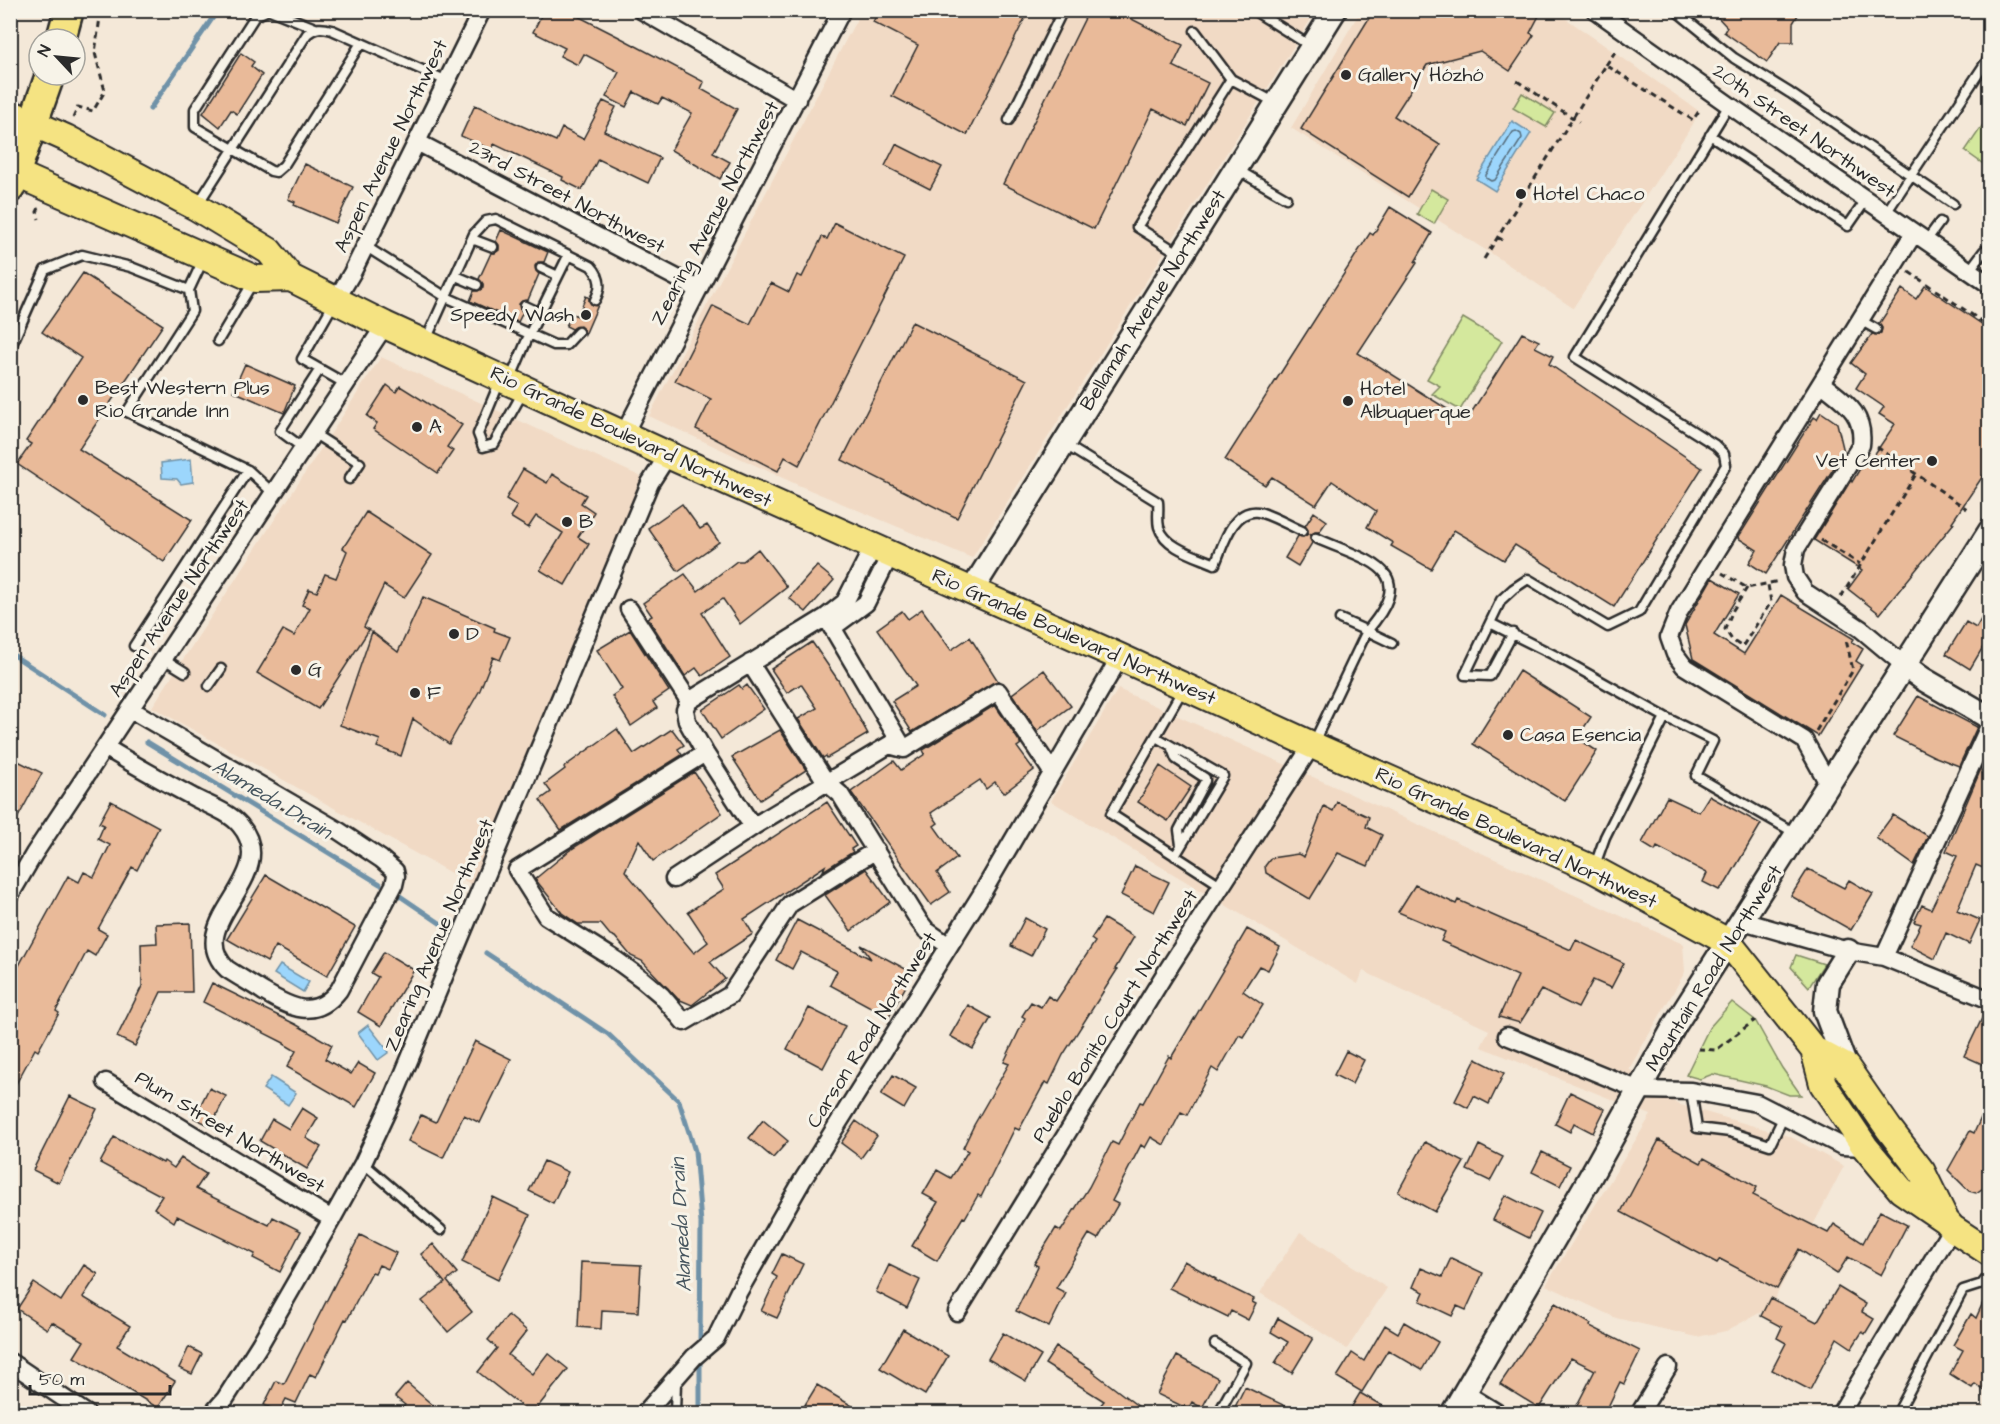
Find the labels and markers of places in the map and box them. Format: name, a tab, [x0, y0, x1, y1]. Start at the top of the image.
place label: Gallery Hózhó	[1358, 61, 1484, 90]
marker: Gallery Hózhó	[1339, 68, 1353, 82]
place label: Hotel Chaco	[1533, 180, 1645, 208]
marker: Hotel Chaco	[1514, 187, 1528, 201]
place label: Speedy Wash	[450, 301, 574, 330]
marker: Speedy Wash	[579, 308, 593, 322]
place label: Best Western Plus Rio Grande Inn	[95, 374, 270, 425]
place label: Hotel Albuquerque	[1360, 375, 1471, 426]
marker: Best Western Plus Rio Grande Inn	[76, 393, 90, 407]
marker: Hotel Albuquerque	[1341, 394, 1355, 408]
place label: A	[429, 413, 442, 441]
marker: A	[410, 420, 424, 434]
place label: Vet Center	[1816, 447, 1920, 475]
marker: Vet Center	[1925, 454, 1939, 468]
place label: B	[579, 508, 593, 536]
marker: B	[560, 515, 574, 529]
place label: D	[466, 620, 479, 648]
marker: D	[447, 627, 461, 641]
place label: G	[308, 656, 322, 684]
marker: G	[289, 663, 303, 677]
place label: F	[427, 679, 441, 707]
marker: F	[408, 686, 422, 700]
place label: Casa Esencia	[1520, 721, 1641, 749]
marker: Casa Esencia	[1501, 728, 1515, 742]

